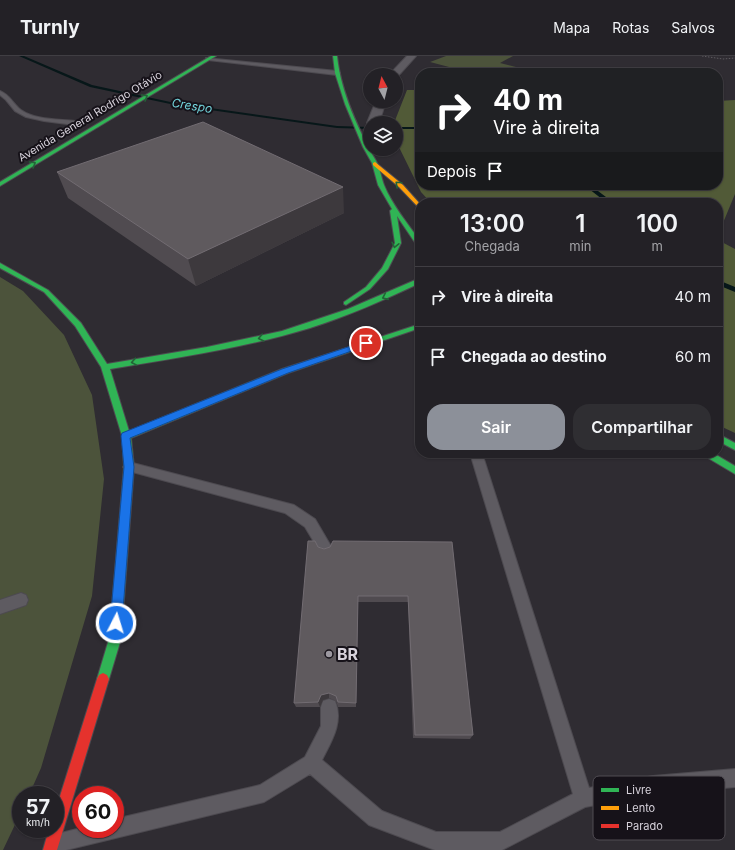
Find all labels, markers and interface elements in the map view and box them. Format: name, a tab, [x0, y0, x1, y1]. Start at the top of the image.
text: Turnly	[20, 16, 80, 39]
text: Mapa	[553, 19, 590, 36]
text: Rotas	[612, 19, 649, 36]
text: Salvos	[671, 19, 715, 36]
street label: Avenida General Rodrigo Otávio	[16, 67, 165, 165]
north arrow	[363, 68, 403, 108]
map controls	[363, 68, 403, 156]
text: 40 m	[493, 83, 563, 117]
icon: right	[427, 84, 479, 136]
one-way arrow	[141, 95, 148, 102]
water label: Crespo	[171, 95, 213, 116]
button: layers	[363, 116, 403, 156]
text: Vire à direita	[493, 117, 600, 138]
icon: arrive	[484, 160, 506, 182]
one-way arrow	[29, 161, 36, 168]
text: Depois	[427, 162, 476, 181]
one-way arrow	[396, 182, 403, 189]
text: 13:00	[460, 209, 525, 238]
text: 1	[575, 209, 586, 238]
text: 100	[636, 209, 678, 238]
text: Chegada	[465, 238, 520, 254]
text: min	[569, 238, 592, 254]
text: m	[652, 238, 663, 254]
one-way arrow	[392, 241, 400, 248]
icon: right	[427, 286, 449, 308]
text: Vire à direita	[461, 287, 553, 306]
text: 40 m	[674, 287, 711, 306]
one-way arrow	[381, 292, 389, 300]
pin	[349, 326, 383, 360]
icon: arrive	[355, 332, 377, 354]
one-way arrow	[258, 333, 265, 342]
icon: arrive	[427, 346, 449, 368]
text: Chegada ao destino	[461, 347, 607, 366]
text: 60 m	[675, 347, 711, 366]
one-way arrow	[131, 358, 137, 366]
button: Sair	[427, 404, 565, 450]
button: Compartilhar	[573, 404, 711, 450]
position arrow	[95, 602, 137, 644]
place label: BR	[337, 644, 359, 664]
marker: BR	[324, 649, 334, 659]
legend	[593, 776, 725, 840]
text: Livre	[626, 783, 651, 797]
speed limit sign: 60	[72, 786, 124, 838]
text: 57	[26, 795, 50, 819]
text: Lento	[626, 801, 656, 815]
text: km/h	[26, 816, 50, 828]
text: Parado	[626, 819, 663, 833]

